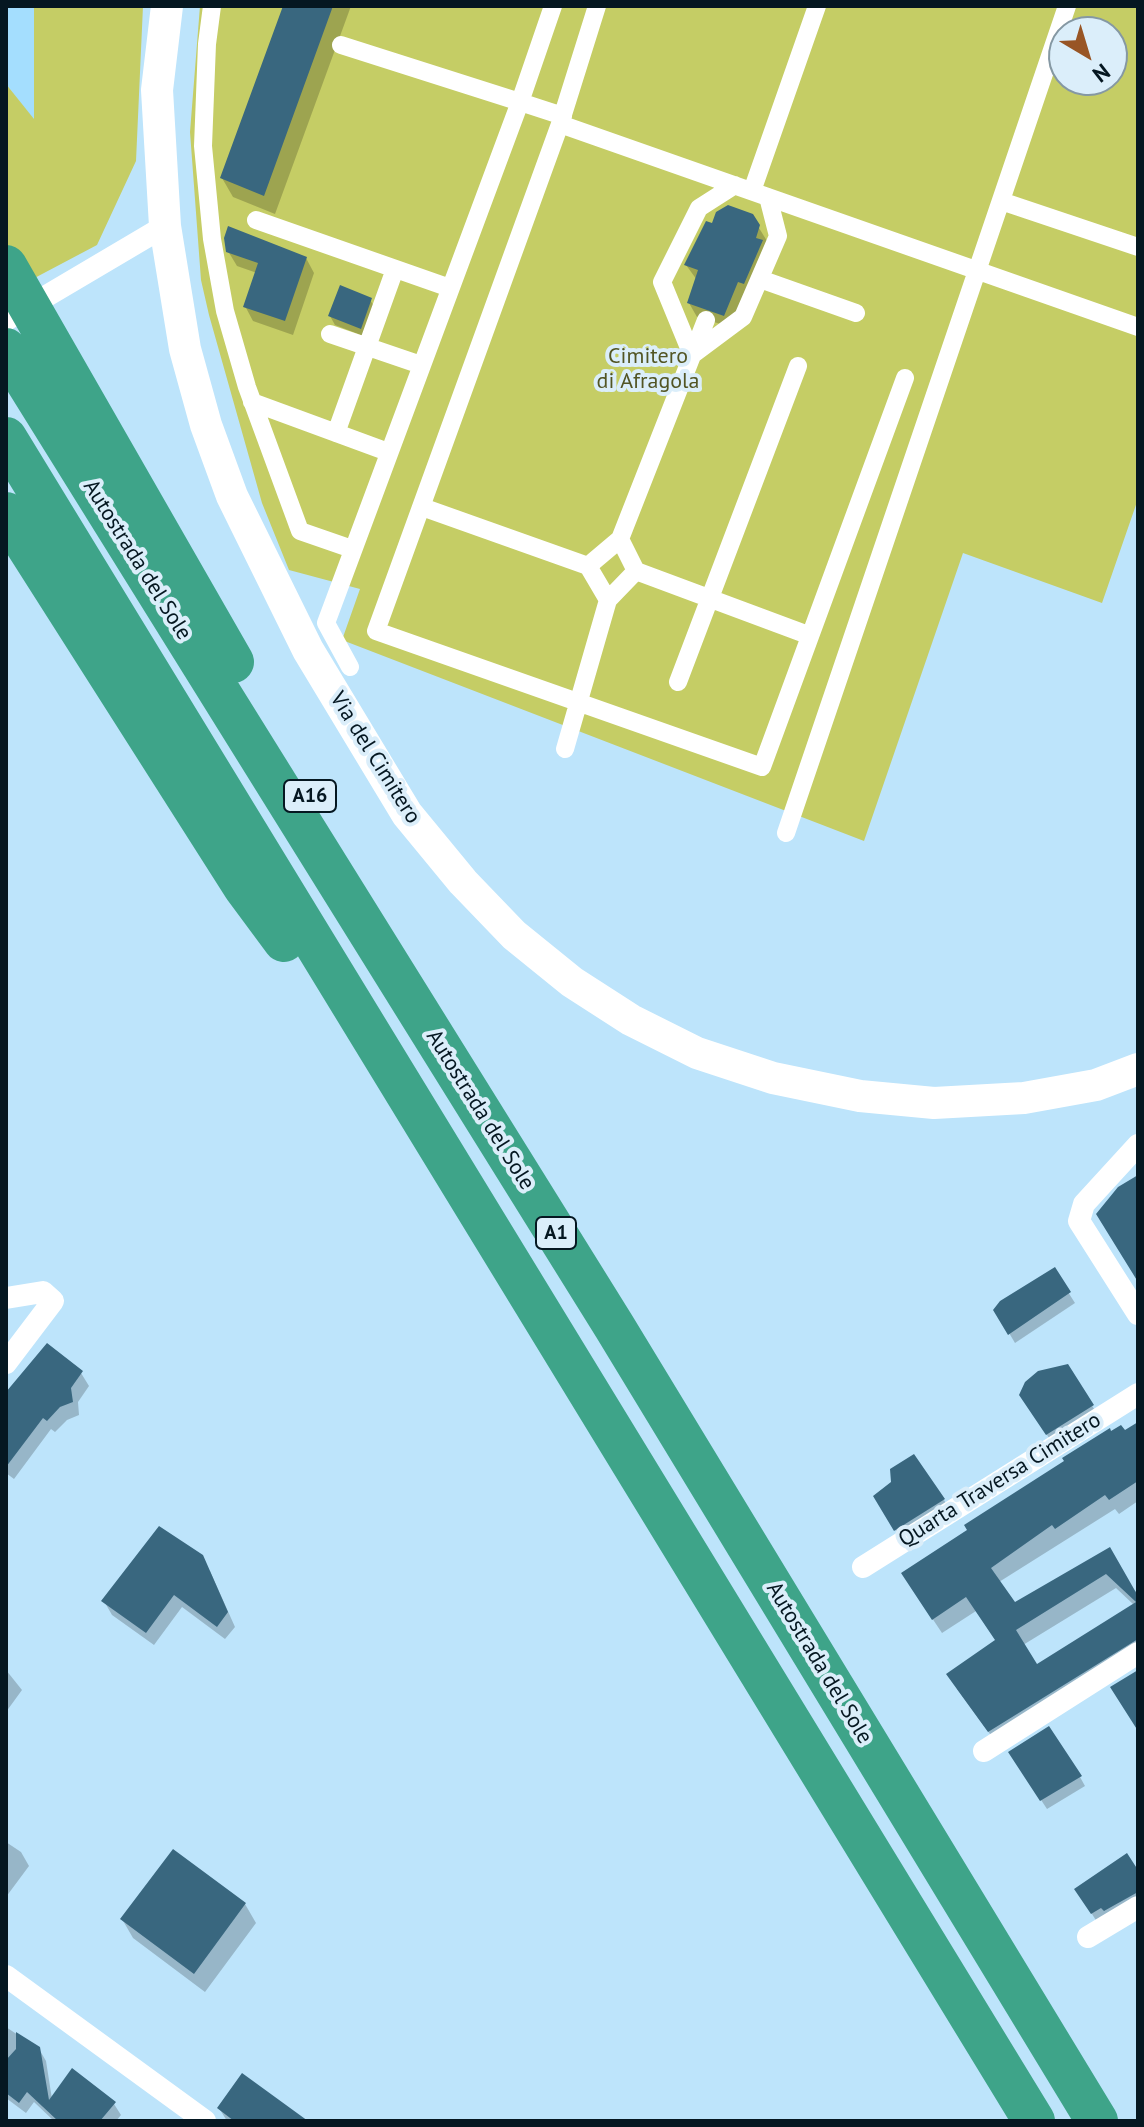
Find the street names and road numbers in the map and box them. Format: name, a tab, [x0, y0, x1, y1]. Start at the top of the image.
street label: Autostrada del Sole	[77, 475, 197, 645]
street label: Via del Cimitero	[324, 687, 426, 829]
road number: A16	[284, 780, 336, 812]
street label: Autostrada del Sole	[420, 1025, 540, 1195]
road number: A1	[536, 1217, 576, 1249]
street label: Quarta Traversa Cimitero	[894, 1407, 1106, 1553]
street label: Autostrada del Sole	[760, 1577, 878, 1749]

